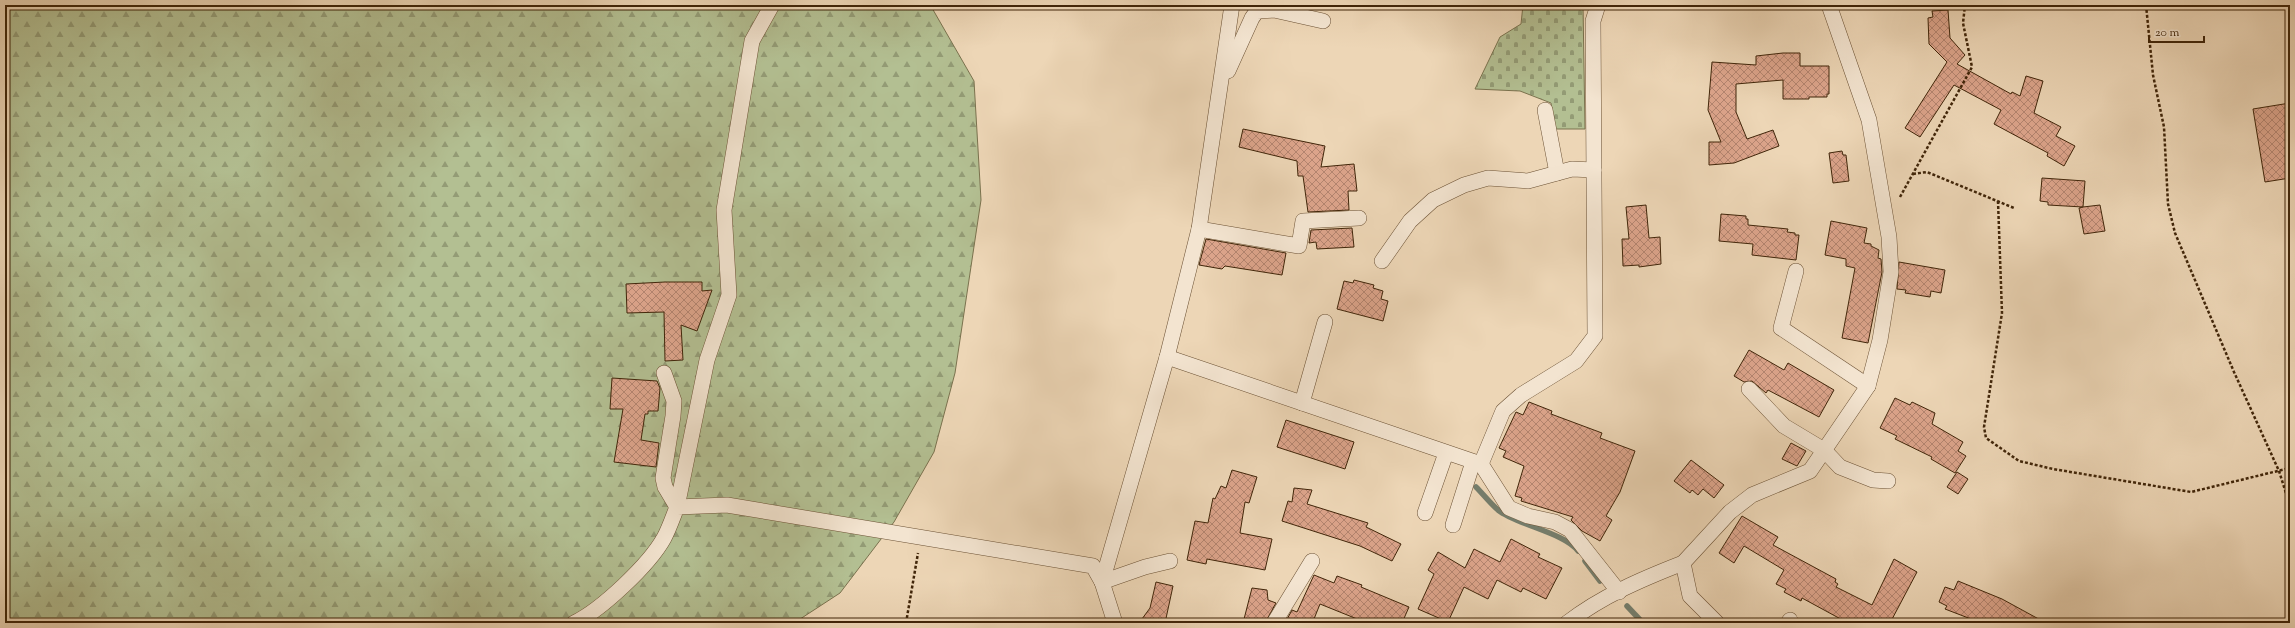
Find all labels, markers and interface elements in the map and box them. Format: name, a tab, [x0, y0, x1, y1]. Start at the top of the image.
scale bar	[2149, 18, 2204, 44]
text: 20 m	[2155, 24, 2180, 42]

